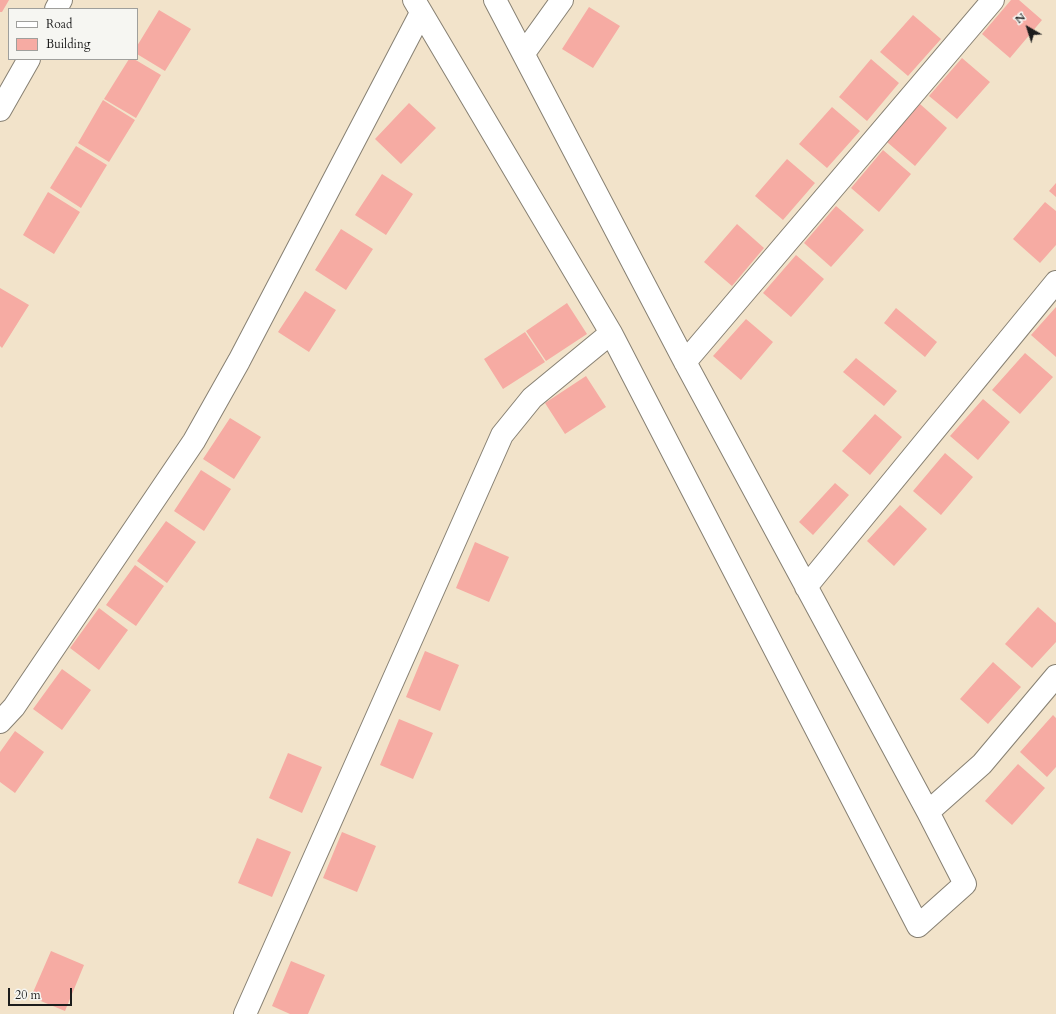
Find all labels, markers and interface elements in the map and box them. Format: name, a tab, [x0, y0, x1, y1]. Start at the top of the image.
legend	[8, 8, 138, 60]
north arrow	[1008, 8, 1048, 48]
text: N	[1012, 9, 1029, 27]
text: Road	[46, 16, 72, 32]
text: Building	[46, 36, 90, 52]
scale bar	[10, 980, 74, 1006]
text: 20 m	[15, 987, 41, 1003]

